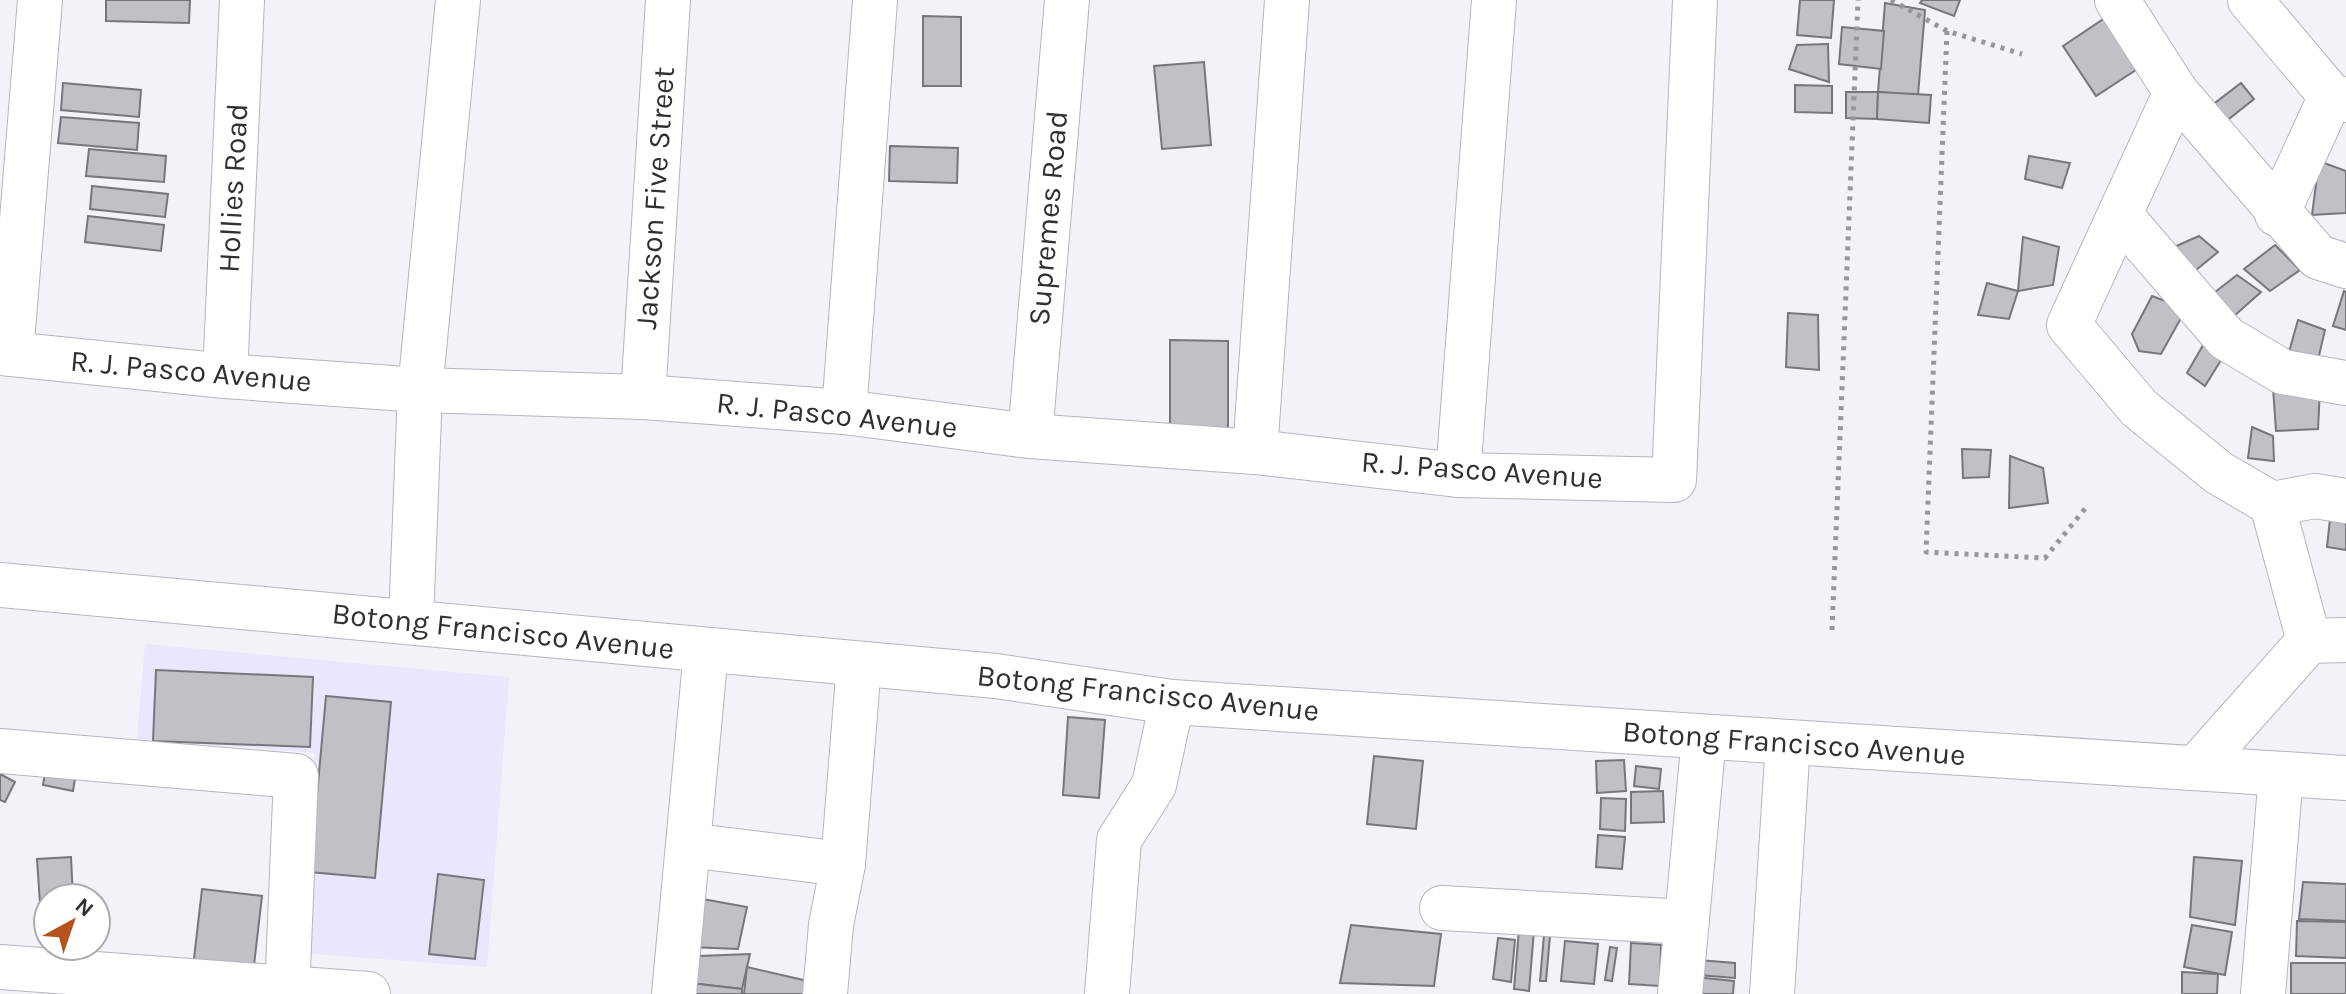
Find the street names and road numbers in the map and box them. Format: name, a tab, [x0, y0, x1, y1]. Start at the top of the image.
street label: Jackson Five Street	[628, 66, 682, 330]
street label: Hollies Road	[211, 102, 255, 274]
street label: Supremes Road	[1021, 109, 1075, 327]
street label: R. J. Pasco Avenue	[69, 343, 313, 399]
street label: R. J. Pasco Avenue	[715, 384, 959, 446]
street label: R. J. Pasco Avenue	[1360, 444, 1604, 496]
street label: Botong Francisco Avenue	[330, 595, 676, 667]
street label: Botong Francisco Avenue	[975, 657, 1321, 729]
street label: Botong Francisco Avenue	[1621, 713, 1967, 773]

